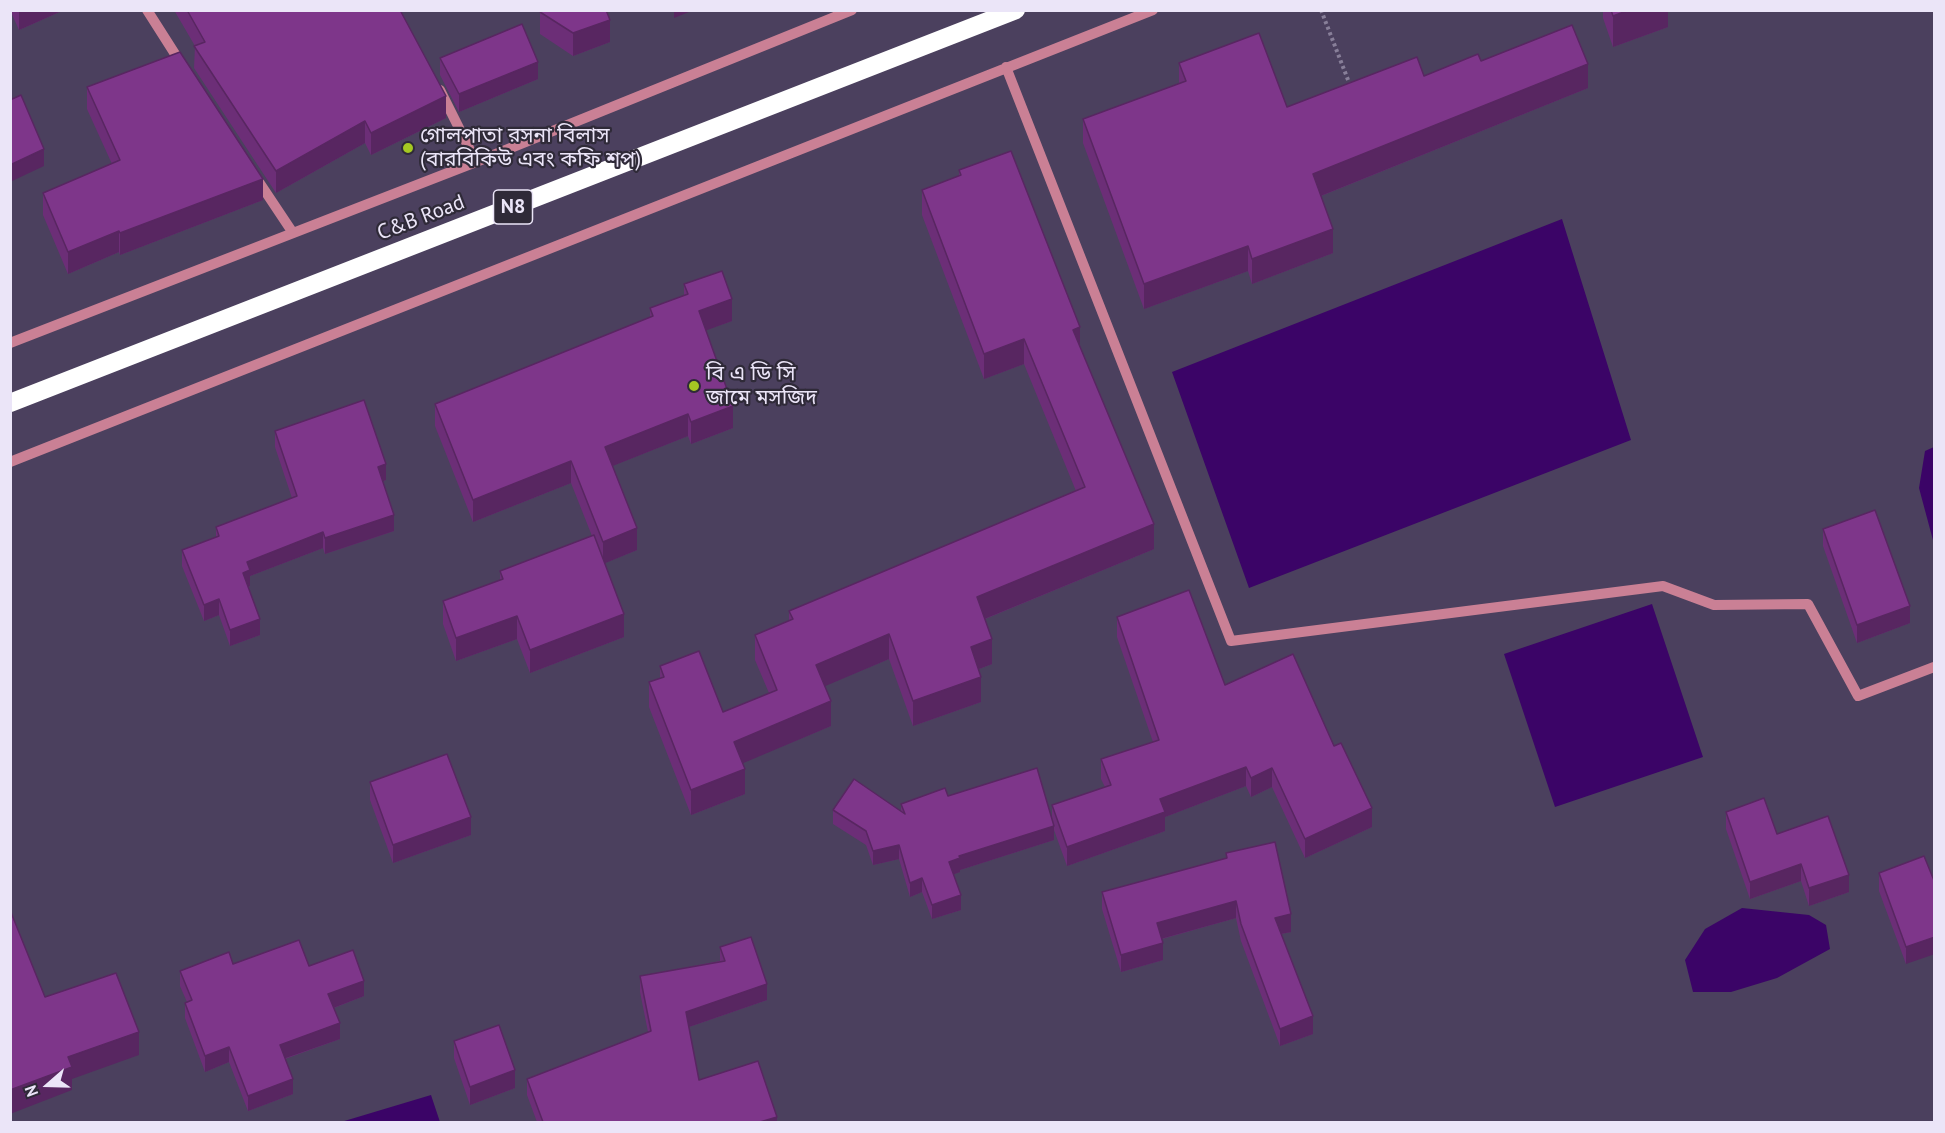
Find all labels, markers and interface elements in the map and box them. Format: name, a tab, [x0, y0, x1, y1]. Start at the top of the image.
place label: গোলপাতা রসনা বিলাস (বারবিকিউ এবং কফি শপ)	[420, 123, 641, 173]
marker: গোলপাতা রসনা বিলাস (বারবিকিউ এবং কফি শপ)	[401, 141, 415, 155]
street label: C&B Road	[374, 190, 468, 246]
road number: N8	[494, 190, 532, 224]
place label: বি এ ডি সি জামে মসজিদ	[706, 361, 817, 411]
marker: বি এ ডি সি জামে মসজিদ	[687, 379, 701, 393]
north arrow	[18, 1055, 78, 1115]
text: N	[20, 1083, 42, 1100]

